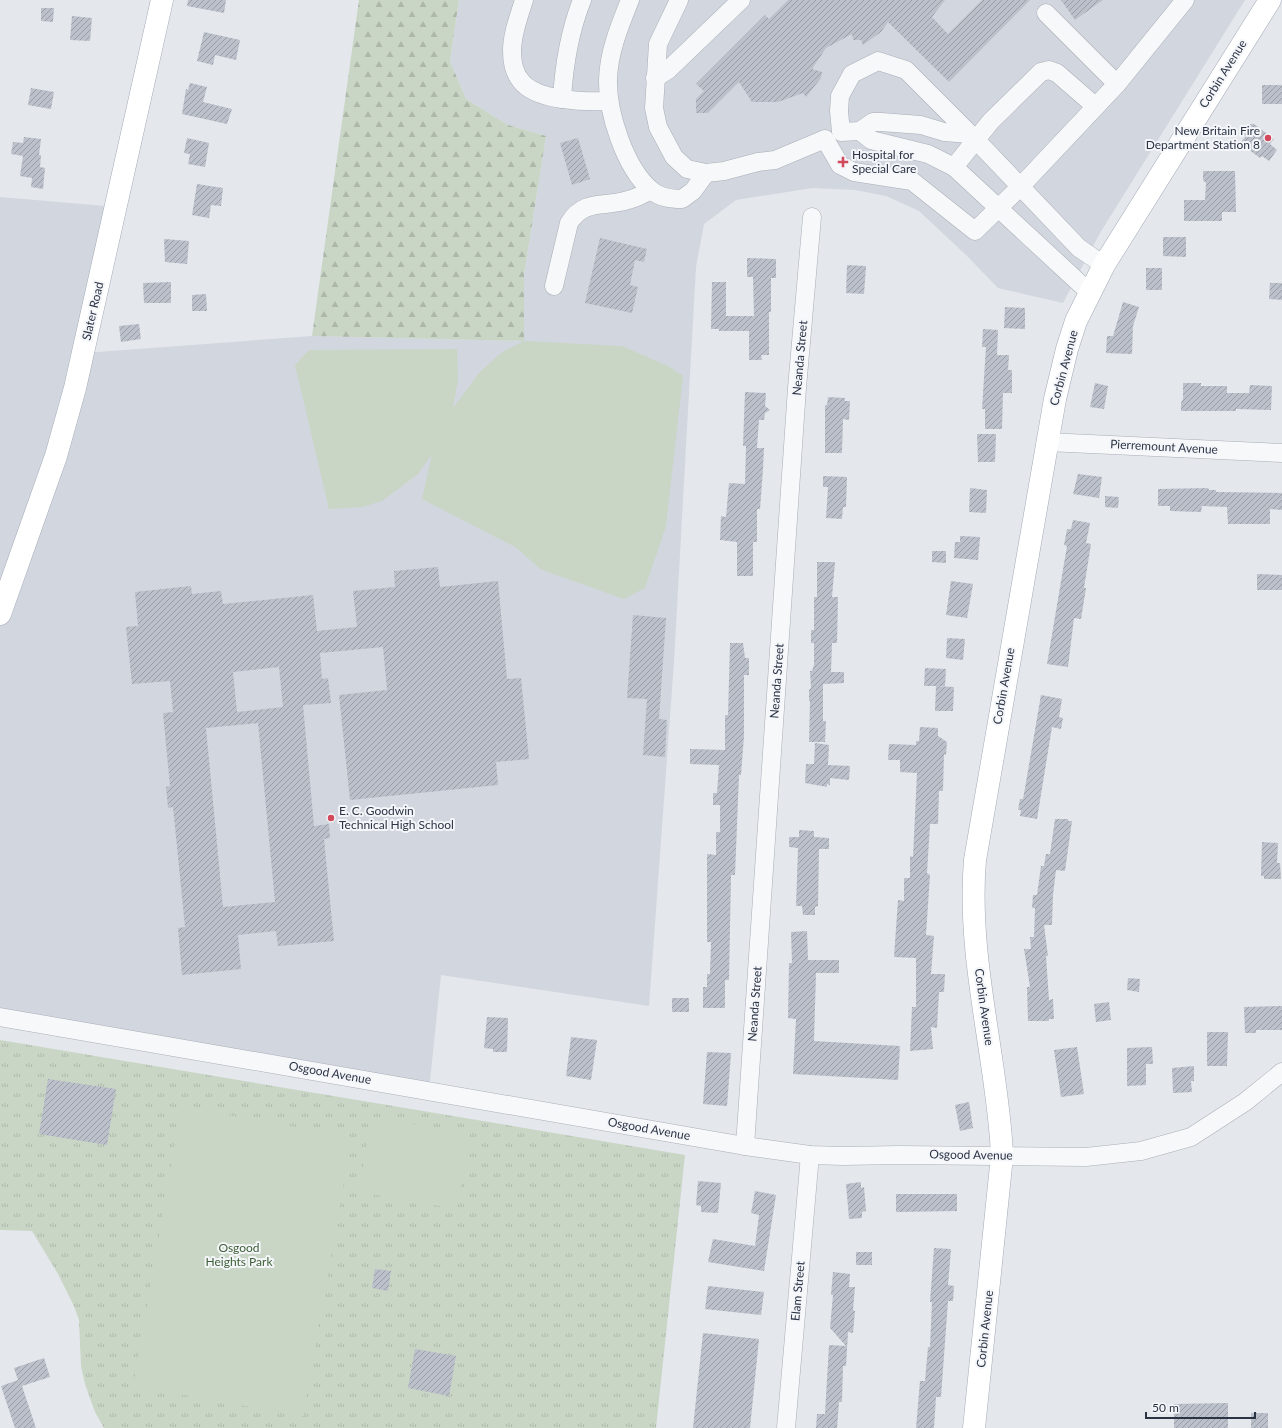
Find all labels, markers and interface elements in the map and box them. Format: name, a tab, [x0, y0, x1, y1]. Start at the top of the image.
street label: Corbin Avenue	[1196, 37, 1250, 111]
place label: New Britain Fire Department Station 8	[1146, 123, 1260, 152]
marker: New Britain Fire Department Station 8	[1263, 133, 1273, 143]
place label: Hospital for Special Care	[852, 147, 916, 176]
marker: Hospital for Special Care	[837, 156, 849, 168]
street label: Slater Road	[79, 280, 107, 342]
street label: Neanda Street	[789, 319, 810, 396]
street label: Corbin Avenue	[1046, 328, 1081, 407]
street label: Pierremount Avenue	[1110, 436, 1218, 457]
street label: Neanda Street	[766, 642, 787, 719]
street label: Corbin Avenue	[989, 646, 1018, 726]
place label: E. C. Goodwin Technical High School	[339, 803, 454, 832]
marker: E. C. Goodwin Technical High School	[326, 813, 336, 823]
street label: Neanda Street	[744, 965, 765, 1042]
street label: Corbin Avenue	[972, 967, 997, 1046]
street label: Osgood Avenue	[288, 1058, 373, 1087]
street label: Osgood Avenue	[607, 1114, 692, 1143]
street label: Osgood Avenue	[929, 1146, 1013, 1163]
park label: Osgood Heights Park	[205, 1240, 273, 1269]
street label: Elam Street	[787, 1260, 808, 1322]
street label: Corbin Avenue	[973, 1289, 996, 1368]
scale bar	[1146, 1394, 1255, 1420]
text: 50 m	[1152, 1400, 1179, 1415]

